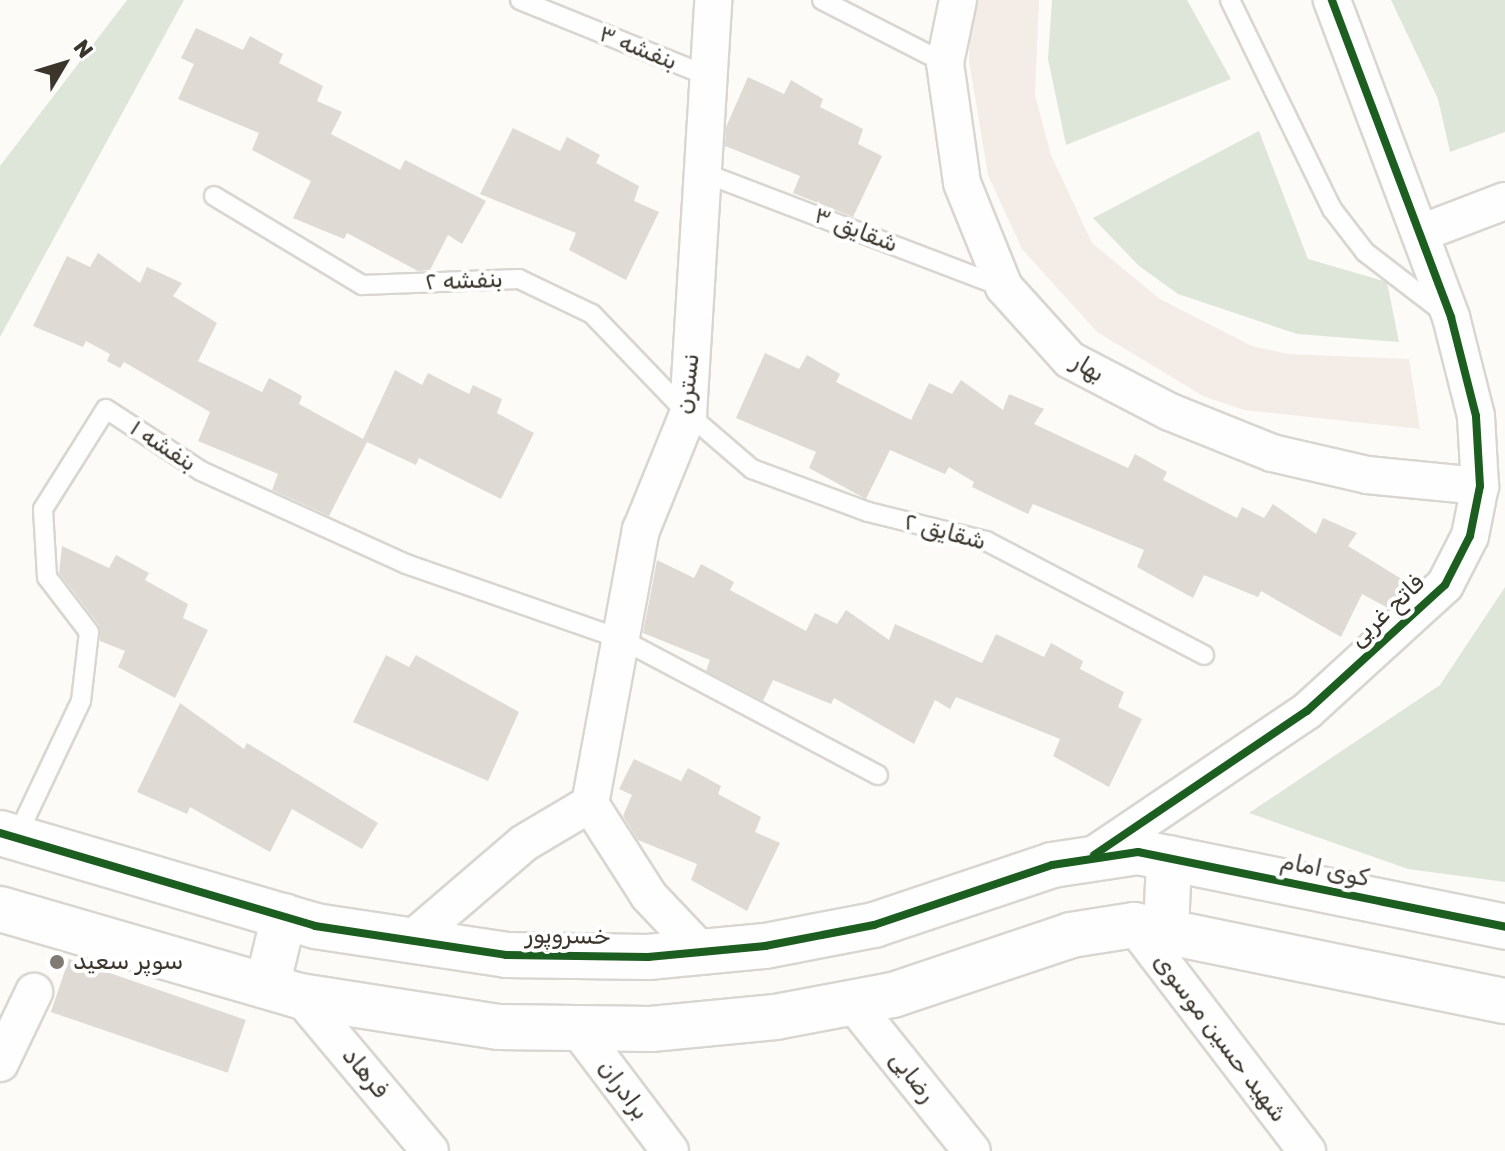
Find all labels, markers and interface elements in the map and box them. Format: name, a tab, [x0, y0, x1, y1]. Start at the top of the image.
street label: بنفشه ۳	[595, 19, 681, 77]
north arrow	[24, 24, 104, 104]
text: N	[68, 34, 99, 63]
street label: شقایق ۳	[810, 201, 902, 259]
street label: بنفشه ۲	[424, 265, 504, 297]
street label: بهار	[1067, 347, 1109, 389]
street label: نسترن	[670, 352, 706, 416]
street label: بنفشه ۱	[124, 414, 202, 478]
street label: شقایق ۲	[901, 507, 989, 557]
street label: فاتح غربی	[1343, 569, 1431, 653]
street label: کوی امام	[1278, 847, 1372, 893]
street label: خسروپور	[525, 921, 611, 951]
place label: سوپر سعید	[73, 948, 183, 976]
street label: شهید حسین موسوی	[1147, 948, 1293, 1128]
marker: سوپر سعید	[48, 953, 66, 971]
street label: فرهاد	[335, 1042, 395, 1104]
street label: رضایی	[883, 1046, 941, 1108]
street label: برادران	[591, 1054, 655, 1126]

